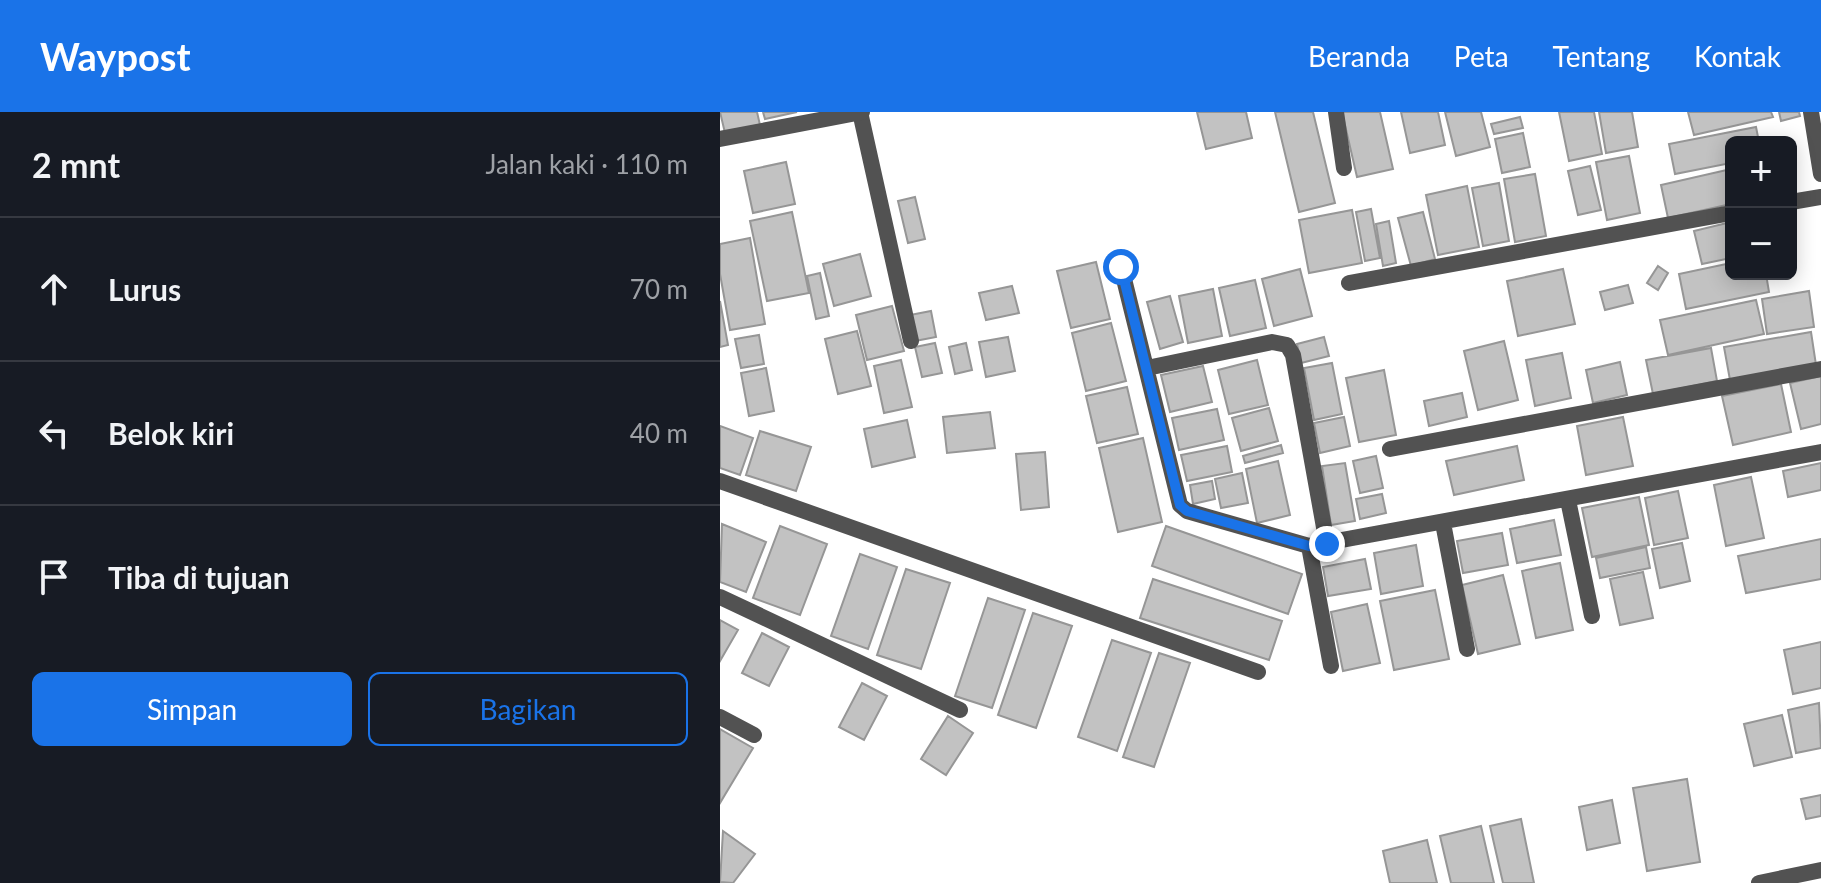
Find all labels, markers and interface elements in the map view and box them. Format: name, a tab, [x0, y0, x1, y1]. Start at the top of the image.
text: Waypost	[40, 33, 191, 79]
text: Beranda	[1308, 39, 1410, 73]
text: Peta	[1454, 39, 1509, 73]
text: Tentang	[1553, 39, 1650, 73]
text: Kontak	[1694, 39, 1781, 73]
map controls	[1725, 136, 1797, 280]
button: +	[1725, 136, 1797, 208]
text: 2 mnt	[32, 144, 120, 185]
text: Jalan kaki · 110 m	[485, 148, 688, 180]
button: −	[1725, 208, 1797, 280]
route start	[1103, 249, 1139, 285]
icon: ahead	[32, 267, 76, 311]
text: Lurus	[108, 271, 181, 307]
text: 70 m	[630, 273, 688, 305]
icon: left	[32, 411, 76, 455]
text: Belok kiri	[108, 415, 234, 451]
text: 40 m	[630, 417, 688, 449]
route end	[1309, 526, 1345, 562]
icon: arrive	[32, 555, 76, 599]
text: Tiba di tujuan	[108, 559, 290, 595]
button: Simpan	[32, 672, 352, 746]
button: Bagikan	[368, 672, 688, 746]

